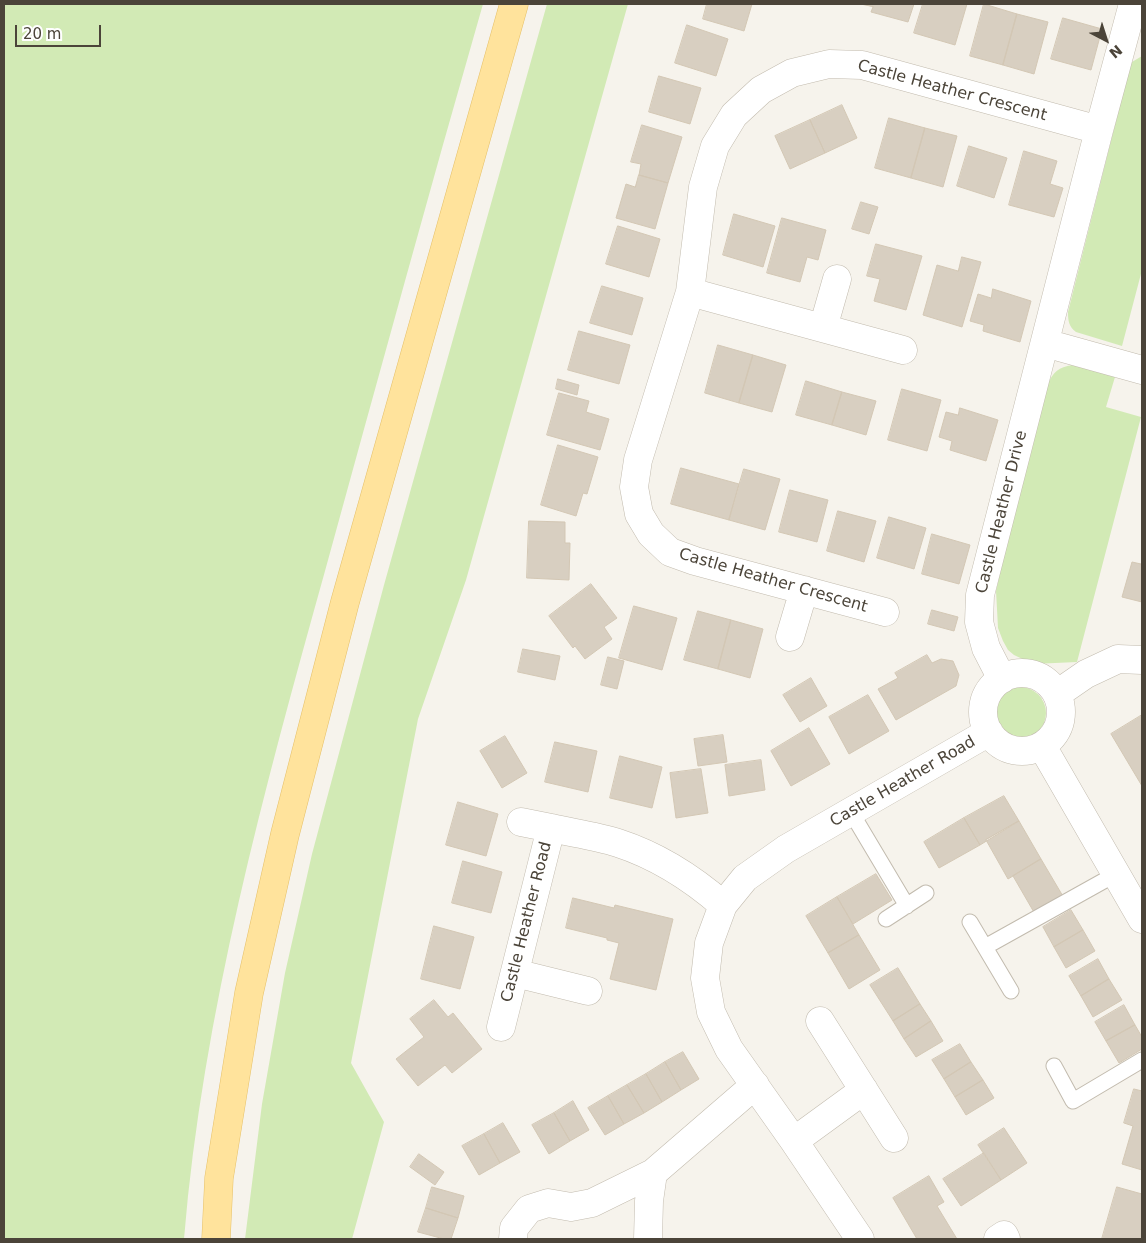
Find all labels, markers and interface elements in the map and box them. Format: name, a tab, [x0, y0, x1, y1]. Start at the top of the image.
scale bar	[18, 15, 104, 47]
north arrow	[1081, 15, 1131, 65]
text: 20 m	[23, 25, 61, 43]
text: N	[1106, 42, 1125, 61]
street label: Castle Heather Crescent	[855, 56, 1049, 126]
street label: Castle Heather Drive	[972, 429, 1032, 595]
street label: Castle Heather Crescent	[677, 545, 869, 617]
street label: Castle Heather Road	[827, 733, 979, 831]
street label: Castle Heather Road	[498, 840, 556, 1004]

